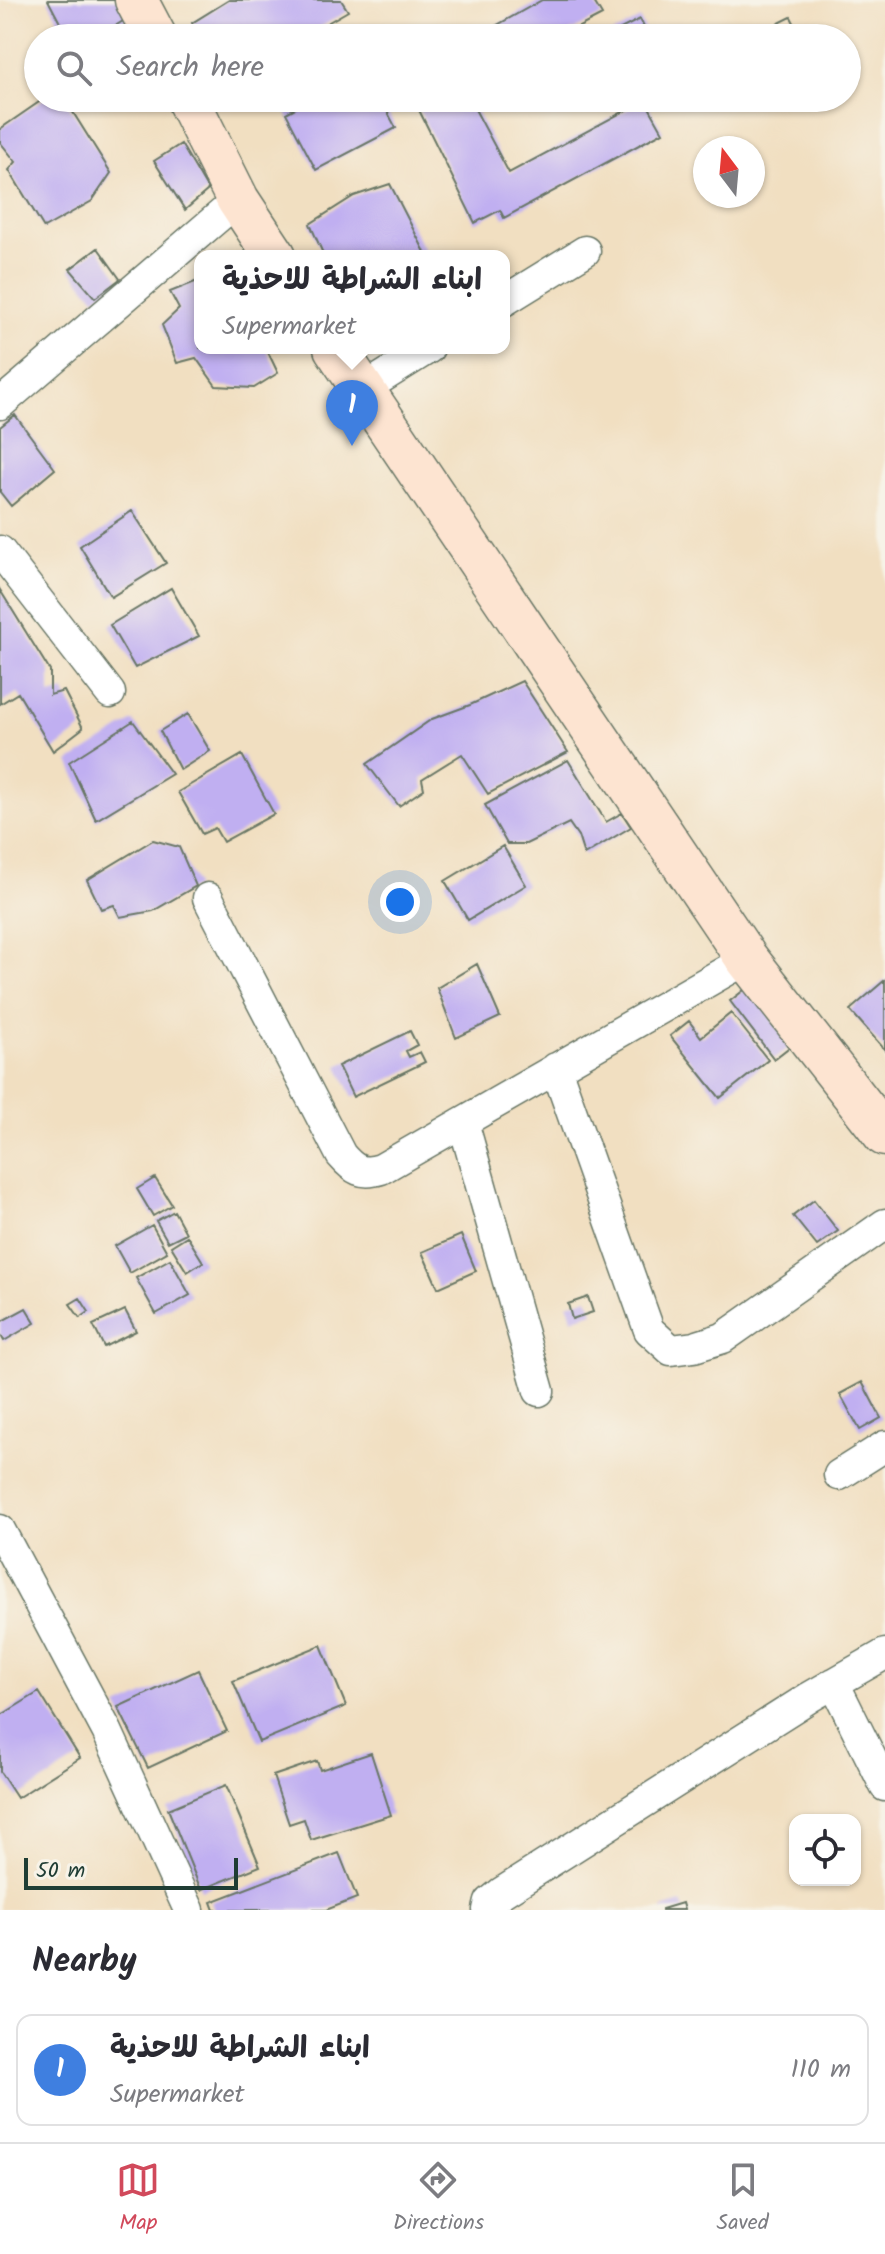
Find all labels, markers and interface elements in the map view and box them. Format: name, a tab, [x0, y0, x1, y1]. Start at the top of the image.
search box	[24, 24, 861, 112]
text: Search here	[116, 44, 264, 92]
icon: search	[52, 46, 96, 90]
north arrow	[693, 136, 765, 208]
popup	[194, 250, 510, 354]
text: ابناء الشراطة للاحذية	[222, 257, 482, 305]
text: Supermarket	[222, 306, 357, 348]
pin: 1	[326, 380, 378, 446]
your location	[380, 882, 420, 922]
map controls	[789, 1814, 861, 1886]
button: locate	[789, 1814, 861, 1886]
scale bar	[24, 1854, 238, 1890]
text: 50 m	[36, 1854, 85, 1889]
text: Nearby	[32, 1935, 137, 1989]
text: ابناء الشراطة للاحذية	[110, 2025, 370, 2073]
text: 1	[56, 2049, 64, 2091]
text: 110 m	[791, 2049, 851, 2091]
text: Supermarket	[110, 2074, 245, 2116]
tab: Map	[116, 2158, 160, 2241]
tab: Directions	[393, 2158, 484, 2241]
tab: Saved	[717, 2158, 769, 2241]

